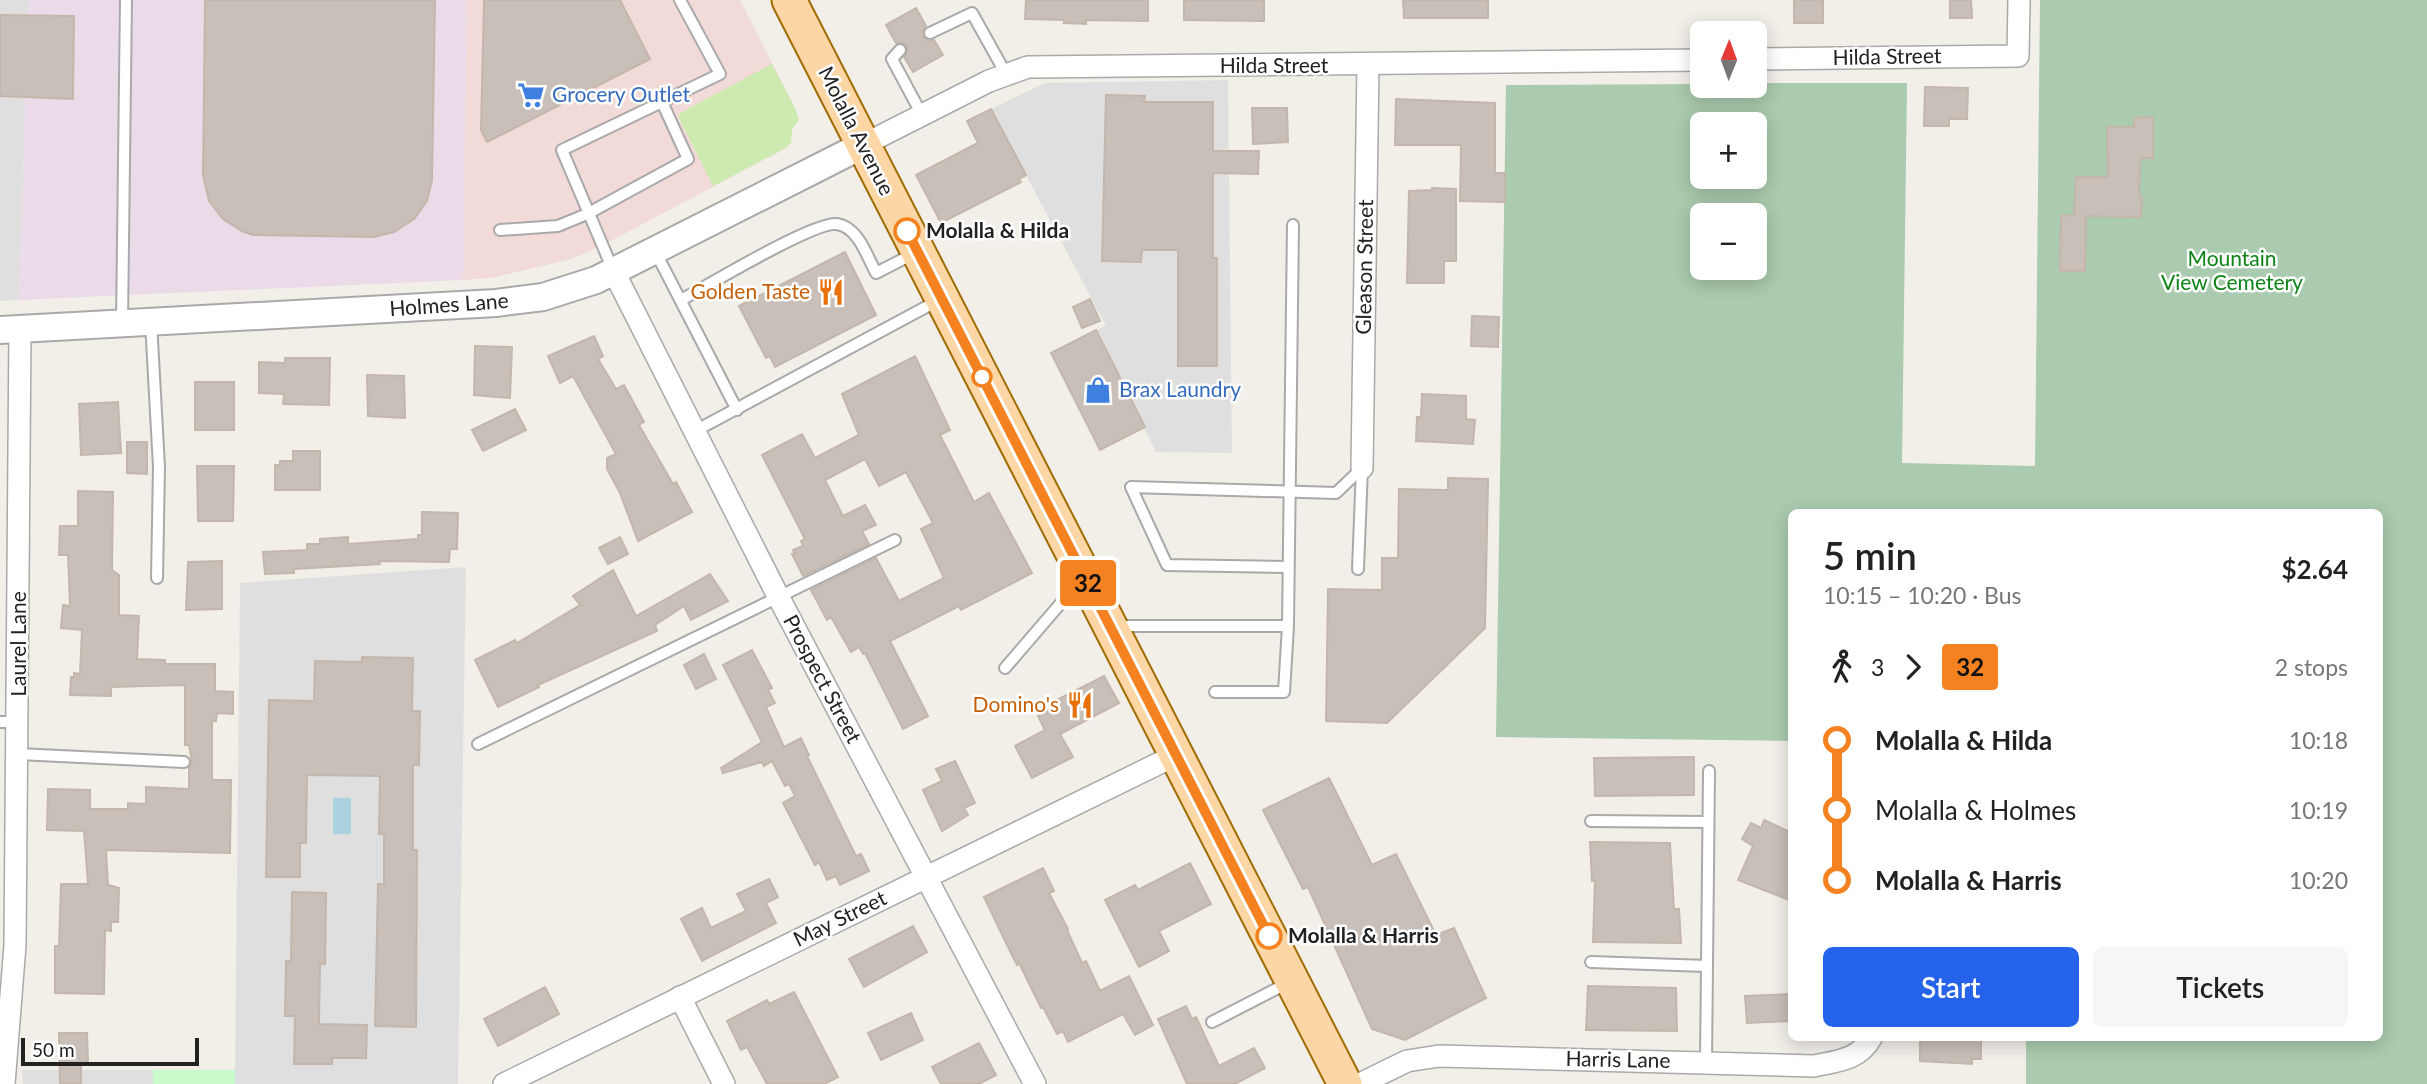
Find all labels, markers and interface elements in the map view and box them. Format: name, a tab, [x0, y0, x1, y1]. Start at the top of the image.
north arrow	[1690, 21, 1768, 98]
map controls	[1690, 21, 1767, 280]
street label: Hilda Street	[1832, 42, 1942, 69]
street label: Hilda Street	[1220, 52, 1329, 77]
street label: Molalla Avenue	[814, 62, 900, 199]
supermarket icon: Grocery Outlet	[516, 80, 546, 110]
place label: Grocery Outlet	[552, 81, 690, 106]
button: +	[1690, 112, 1767, 189]
street label: Gleason Street	[1350, 199, 1377, 335]
button: −	[1690, 203, 1767, 280]
place label: Molalla & Hilda	[926, 217, 1069, 242]
marker: Molalla & Hilda	[894, 218, 920, 244]
park label: Mountain View Cemetery	[2161, 245, 2303, 294]
restaurant icon: Golden Taste	[816, 277, 846, 307]
place label: Golden Taste	[691, 278, 810, 303]
street label: Holmes Lane	[388, 287, 509, 320]
unlabelled marker	[972, 367, 992, 387]
shop icon: Brax Laundry	[1083, 375, 1113, 405]
place label: Brax Laundry	[1119, 376, 1241, 401]
text: 5 min	[1823, 532, 1917, 578]
text: $2.64	[2282, 553, 2348, 585]
line badge: 32	[1056, 560, 1120, 606]
text: 32	[1074, 568, 1102, 597]
text: 10:15 – 10:20 · Bus	[1823, 581, 2022, 609]
street label: Laurel Lane	[5, 591, 30, 697]
street label: Prospect Street	[779, 610, 868, 747]
icon: walk	[1823, 648, 1861, 686]
icon: forward	[1894, 648, 1932, 686]
text: 32	[1956, 652, 1984, 681]
text: 3	[1871, 653, 1884, 681]
text: 2 stops	[2275, 653, 2348, 681]
restaurant icon: Domino's	[1065, 690, 1095, 720]
place label: Domino's	[973, 691, 1059, 716]
text: Molalla & Hilda	[1875, 724, 2052, 756]
text: 10:18	[2289, 726, 2348, 754]
text: Molalla & Holmes	[1875, 794, 2076, 826]
text: 10:19	[2289, 796, 2348, 824]
text: Molalla & Harris	[1875, 864, 2062, 896]
text: 10:20	[2289, 866, 2348, 894]
street label: May Street	[789, 884, 890, 951]
place label: Molalla & Harris	[1288, 922, 1439, 947]
marker: Molalla & Harris	[1256, 923, 1282, 949]
button: Start	[1823, 947, 2079, 1027]
button: Tickets	[2093, 947, 2348, 1027]
scale bar	[21, 1035, 200, 1067]
text: 50 m	[32, 1038, 75, 1061]
street label: Harris Lane	[1565, 1045, 1671, 1072]

